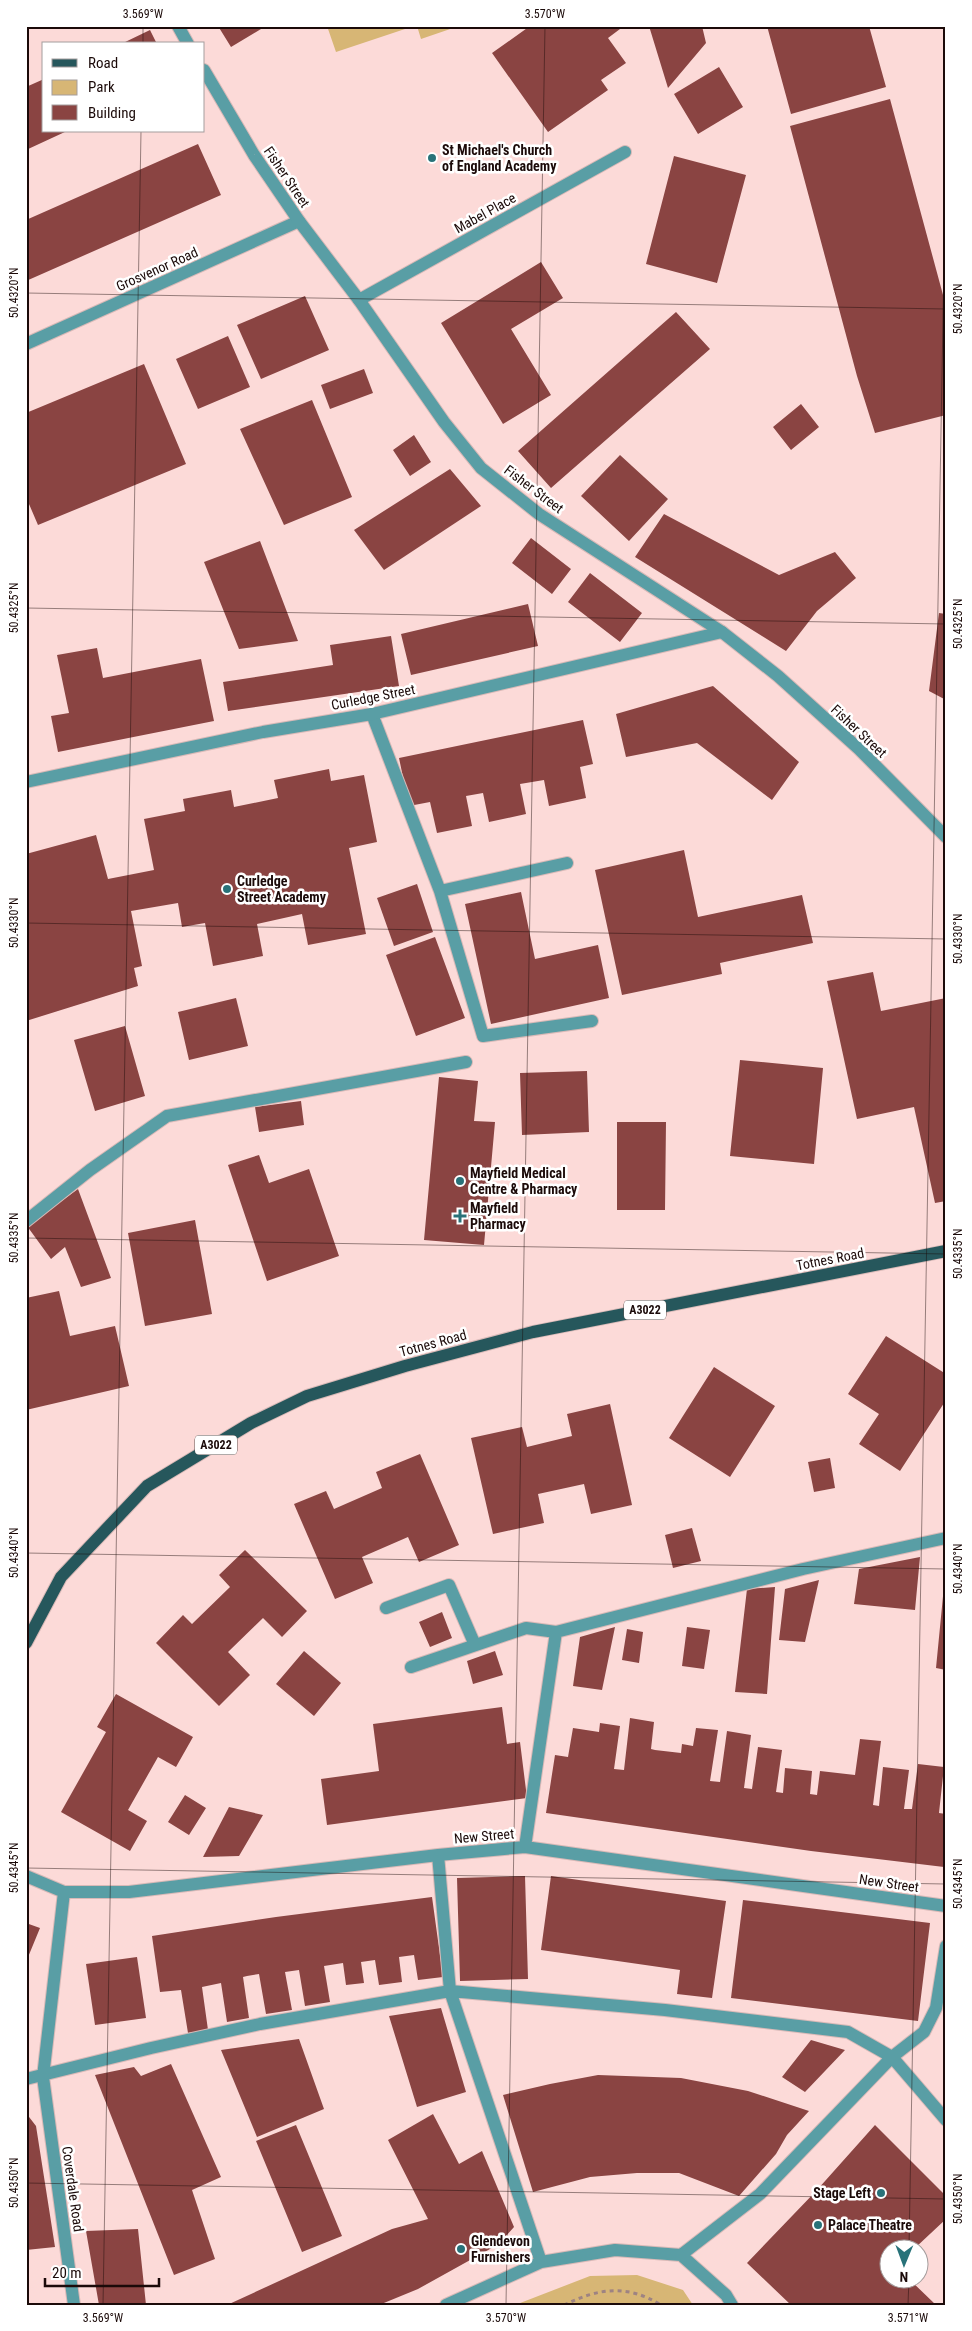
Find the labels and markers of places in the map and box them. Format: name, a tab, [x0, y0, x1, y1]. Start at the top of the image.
place label: St Michael's Church of England Academy	[442, 142, 557, 174]
marker: St Michael's Church of England Academy	[426, 152, 438, 164]
place label: Curledge Street Academy	[237, 873, 327, 905]
marker: Curledge Street Academy	[221, 883, 233, 895]
place label: Mayfield Medical Centre & Pharmacy	[470, 1165, 578, 1197]
marker: Mayfield Medical Centre & Pharmacy	[454, 1175, 466, 1187]
place label: Mayfield Pharmacy	[470, 1200, 526, 1232]
marker: Mayfield Pharmacy	[454, 1210, 466, 1222]
place label: Stage Left	[813, 2185, 871, 2201]
marker: Stage Left	[875, 2187, 887, 2199]
place label: Palace Theatre	[828, 2217, 912, 2233]
marker: Palace Theatre	[812, 2219, 824, 2231]
place label: Glendevon Furnishers	[471, 2233, 530, 2265]
marker: Glendevon Furnishers	[455, 2243, 467, 2255]

